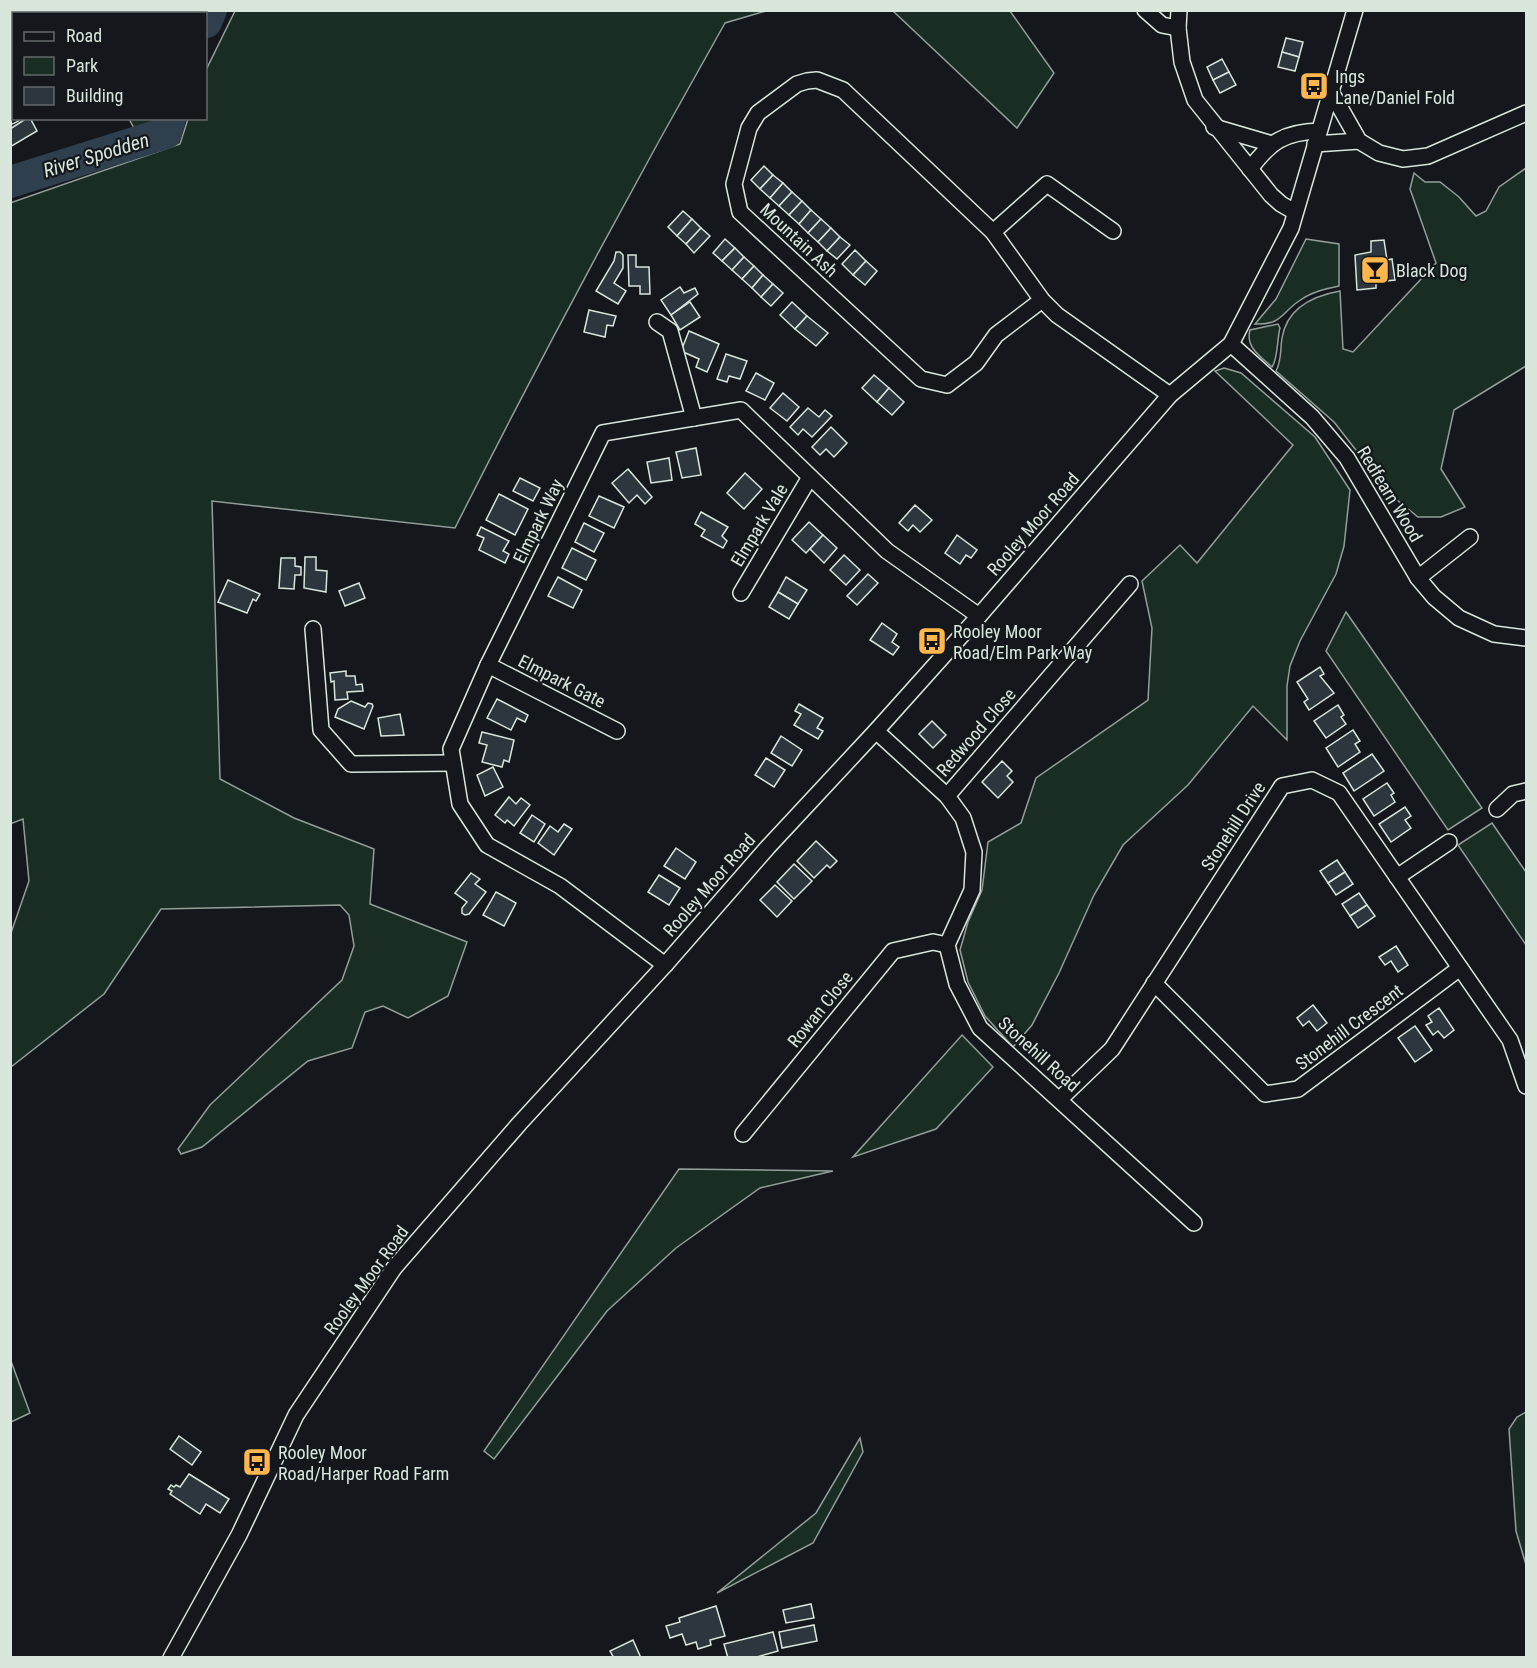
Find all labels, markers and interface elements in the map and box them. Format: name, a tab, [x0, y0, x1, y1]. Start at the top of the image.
legend	[12, 12, 207, 120]
text: Road	[66, 25, 102, 46]
text: Park	[66, 55, 98, 76]
place label: Ings Lane/Daniel Fold	[1335, 66, 1455, 108]
bus stop icon: Ings Lane/Daniel Fold	[1298, 70, 1330, 102]
text: Building	[66, 85, 123, 106]
water label: River Spodden	[40, 128, 152, 182]
street label: Mountain Ash	[756, 199, 842, 281]
bar icon: Black Dog	[1359, 254, 1391, 286]
place label: Black Dog	[1396, 260, 1467, 281]
street label: Redfearn Wood	[1353, 442, 1427, 546]
street label: Rooley Moor Road	[983, 468, 1083, 580]
street label: Elmpark Way	[509, 475, 568, 567]
street label: Elmpark Vale	[726, 480, 792, 570]
place label: Rooley Moor Road/Elm Park Way	[953, 621, 1093, 663]
bus stop icon: Rooley Moor Road/Elm Park Way	[916, 625, 948, 657]
street label: Elmpark Gate	[515, 650, 609, 712]
street label: Redwood Close	[932, 684, 1020, 780]
street label: Stonehill Drive	[1196, 778, 1270, 874]
street label: Rooley Moor Road	[659, 829, 759, 941]
street label: Rowan Close	[783, 967, 857, 1051]
street label: Stonehill Crescent	[1291, 980, 1407, 1074]
street label: Stonehill Road	[994, 1012, 1084, 1096]
street label: Rooley Moor Road	[320, 1222, 412, 1338]
place label: Rooley Moor Road/Harper Road Farm	[278, 1442, 449, 1484]
bus stop icon: Rooley Moor Road/Harper Road Farm	[241, 1446, 273, 1478]

